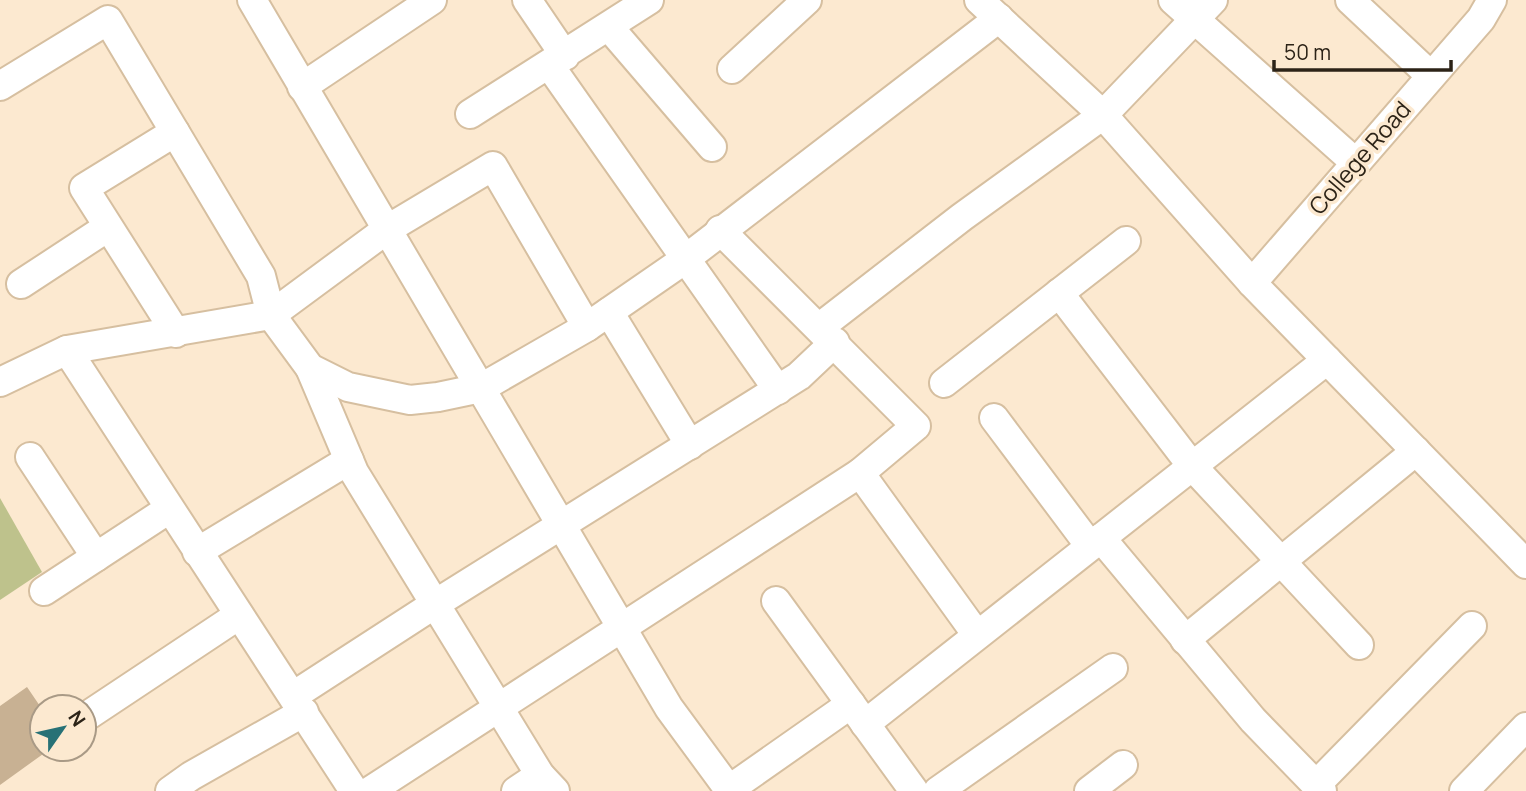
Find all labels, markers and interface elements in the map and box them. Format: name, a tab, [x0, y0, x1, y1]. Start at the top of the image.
scale bar	[1274, 28, 1451, 72]
text: 50 m	[1284, 38, 1331, 66]
street label: College Road	[1301, 94, 1417, 221]
north arrow	[28, 693, 98, 763]
text: N	[62, 706, 92, 731]

